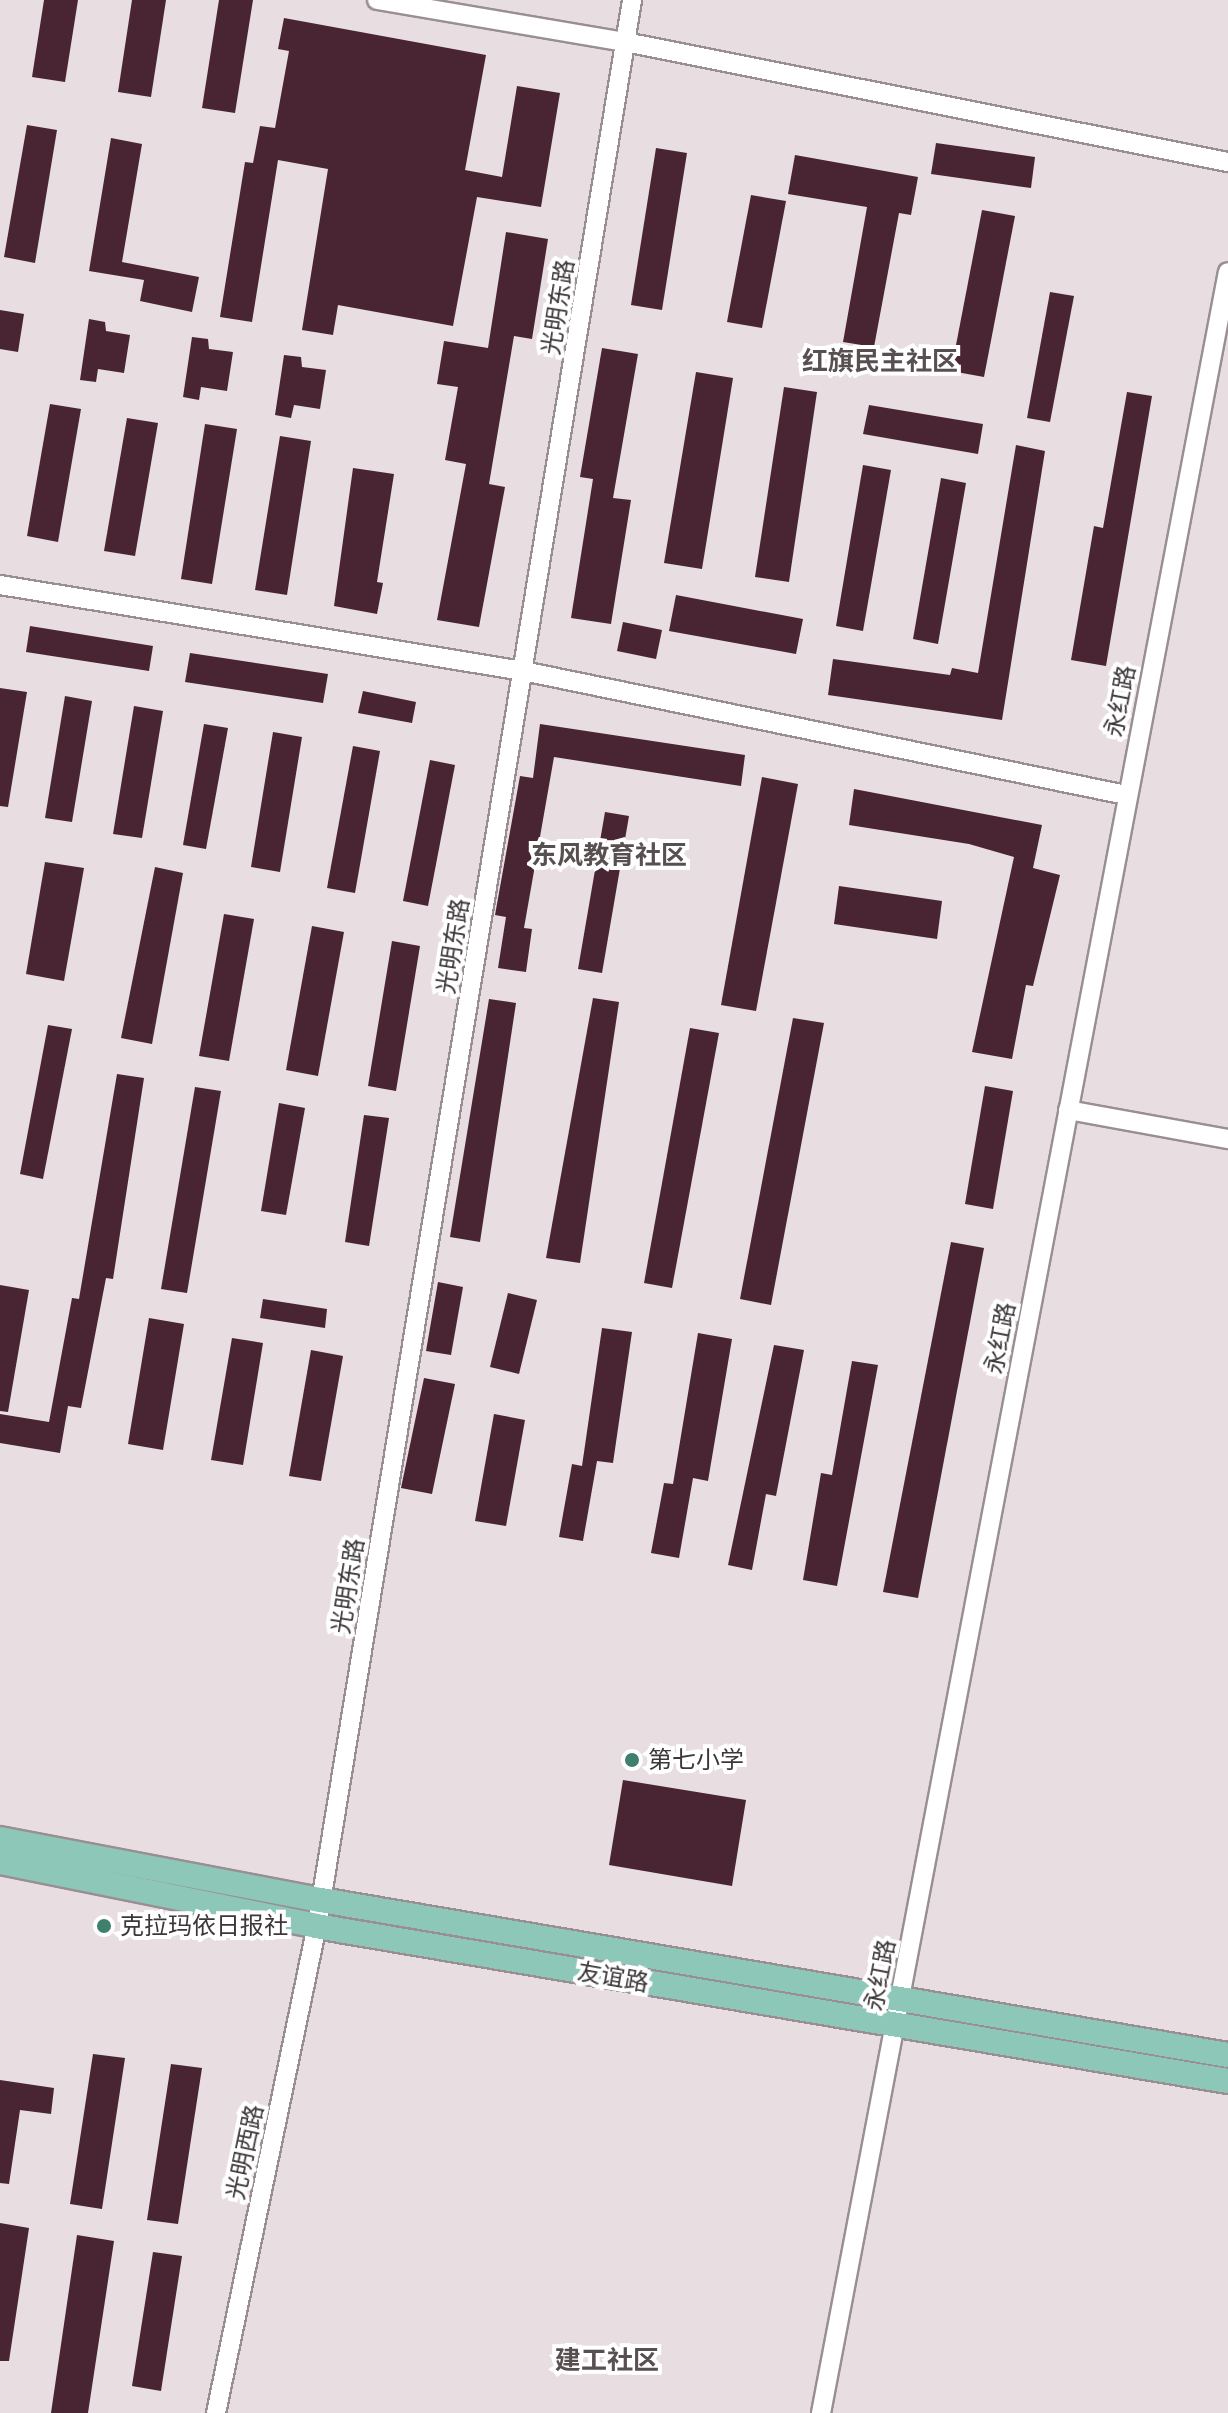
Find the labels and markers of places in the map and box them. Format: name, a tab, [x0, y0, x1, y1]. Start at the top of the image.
place label: 第七小学	[648, 1746, 744, 1774]
marker: 第七小学	[623, 1751, 641, 1769]
place label: 克拉玛依日报社	[120, 1912, 288, 1940]
marker: 克拉玛依日报社	[95, 1917, 113, 1935]

